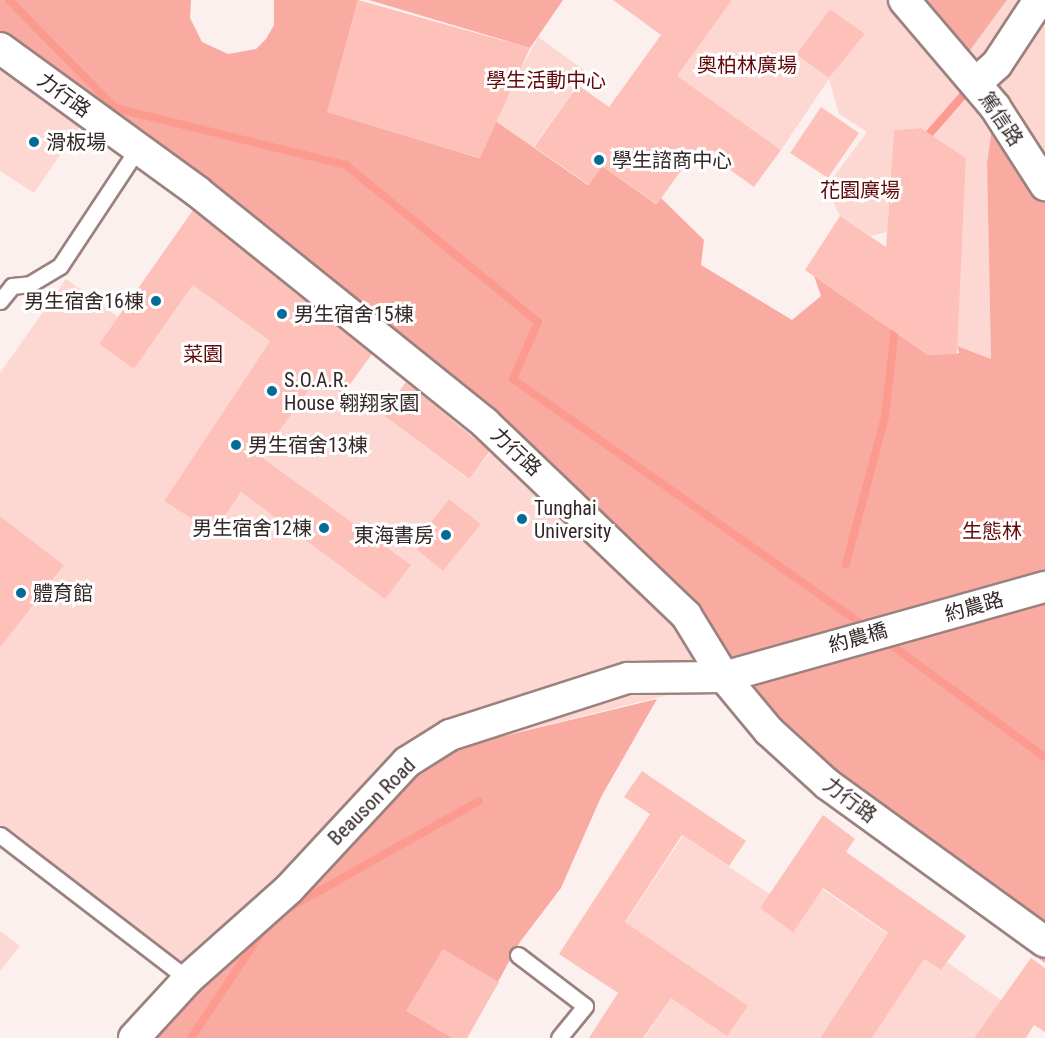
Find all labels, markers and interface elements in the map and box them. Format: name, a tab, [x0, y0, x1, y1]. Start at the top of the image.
park label: 奧柏林廣場	[697, 53, 797, 77]
street label: 力行路	[33, 68, 95, 122]
park label: 學生活動中心	[486, 68, 606, 92]
street label: 篤信路	[974, 87, 1028, 151]
place label: 滑板場	[46, 130, 106, 154]
marker: 滑板場	[27, 135, 41, 149]
place label: 學生諮商中心	[612, 148, 732, 172]
marker: 學生諮商中心	[590, 151, 608, 169]
park label: 花園廣場	[820, 178, 900, 202]
place label: 男生宿舍16棟	[24, 289, 144, 313]
marker: 男生宿舍16棟	[149, 294, 163, 308]
place label: 男生宿舍15棟	[294, 302, 414, 326]
marker: 男生宿舍15棟	[275, 307, 289, 321]
park label: 菜園	[183, 342, 223, 366]
place label: S.O.A.R. House 翱翔家園	[284, 368, 419, 415]
marker: S.O.A.R. House 翱翔家園	[265, 384, 279, 398]
street label: 力行路	[486, 423, 546, 481]
place label: 男生宿舍13棟	[248, 433, 368, 457]
marker: 男生宿舍13棟	[229, 438, 243, 452]
place label: Tunghai University	[534, 496, 611, 543]
marker: Tunghai University	[515, 512, 529, 526]
place label: 男生宿舍12棟	[192, 516, 312, 540]
park label: 生態林	[962, 519, 1022, 543]
marker: 男生宿舍12棟	[317, 521, 331, 535]
place label: 東海書房	[354, 523, 434, 547]
marker: 東海書房	[439, 528, 453, 542]
place label: 體育館	[33, 581, 93, 605]
marker: 體育館	[14, 586, 28, 600]
street label: 約農路	[942, 587, 1006, 627]
street label: 約農橋	[826, 618, 890, 658]
street label: Beauson Road	[324, 754, 420, 850]
street label: 力行路	[819, 772, 881, 828]

